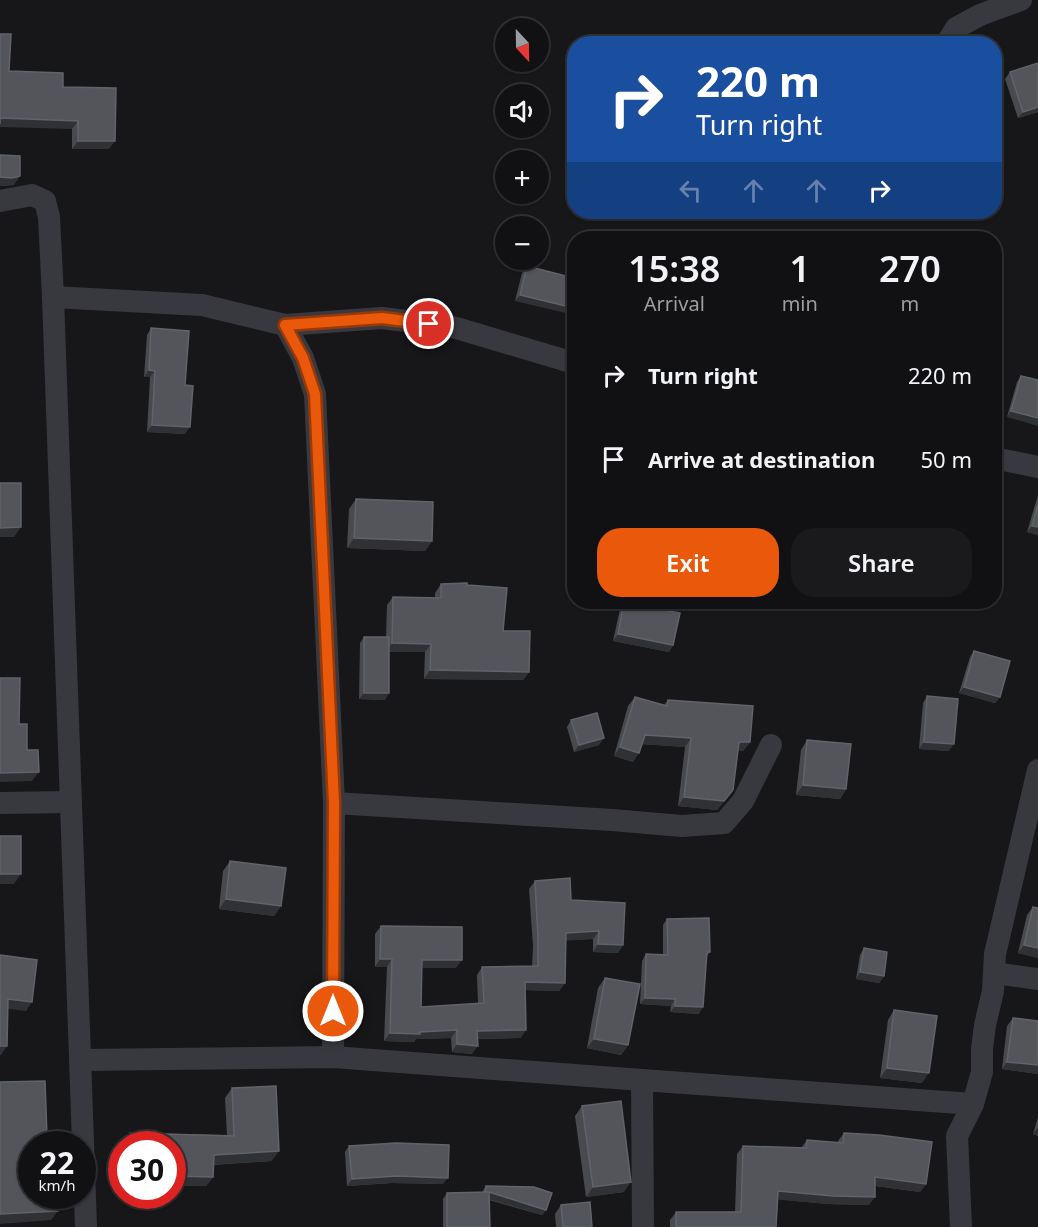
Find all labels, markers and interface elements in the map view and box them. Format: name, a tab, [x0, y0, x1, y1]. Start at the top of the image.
north arrow	[495, 18, 549, 72]
map controls	[495, 18, 549, 270]
text: 220 m	[696, 52, 820, 109]
icon: right	[597, 60, 675, 138]
button: sound	[495, 84, 549, 138]
text: Turn right	[696, 106, 822, 143]
button: +	[495, 150, 549, 204]
icon: left	[674, 174, 707, 207]
icon: ahead	[737, 174, 770, 207]
icon: ahead	[800, 174, 833, 207]
icon: right	[863, 174, 896, 207]
button: −	[495, 216, 549, 270]
text: 15:38	[628, 244, 720, 293]
text: 1	[789, 244, 810, 293]
text: 270	[879, 244, 941, 293]
text: Arrival	[644, 290, 705, 317]
text: min	[782, 290, 818, 317]
text: m	[901, 290, 919, 317]
pin	[403, 298, 454, 349]
icon: arrive	[412, 307, 445, 340]
icon: right	[597, 359, 630, 392]
text: Turn right	[648, 360, 758, 390]
text: 220 m	[908, 360, 972, 390]
icon: arrive	[597, 443, 630, 476]
text: Arrive at destination	[648, 444, 875, 474]
text: 50 m	[921, 444, 972, 474]
button: Exit	[597, 528, 779, 597]
button: Share	[791, 528, 972, 597]
position arrow	[301, 979, 365, 1043]
speed limit sign: 30	[108, 1131, 186, 1209]
text: 22	[40, 1142, 74, 1183]
text: km/h	[39, 1175, 75, 1195]

